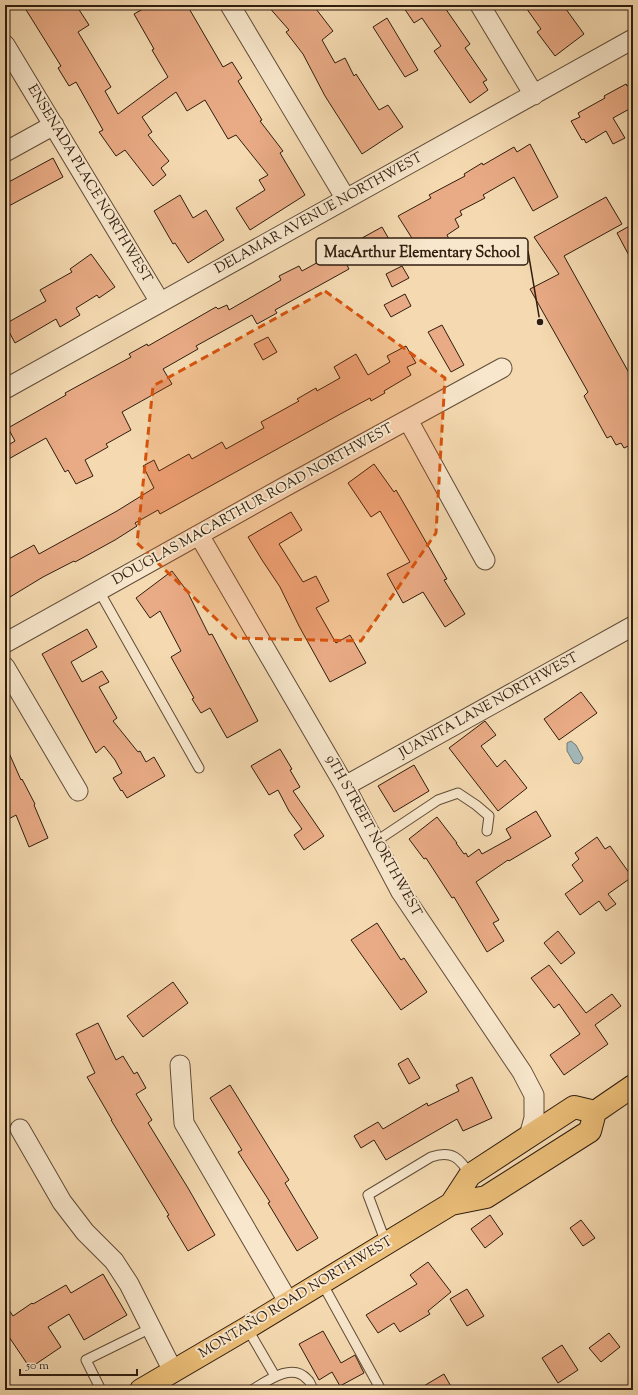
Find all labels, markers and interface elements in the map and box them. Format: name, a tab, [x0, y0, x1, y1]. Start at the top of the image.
street label: ENSENADA PLACE NORTHWEST	[22, 81, 156, 287]
street label: DELAMAR AVENUE NORTHWEST	[211, 148, 427, 280]
callout: MacArthur Elementary School	[316, 238, 528, 265]
text: MacArthur Elementary School	[324, 243, 521, 264]
street label: DOUGLAS MACARTHUR ROAD NORTHWEST	[109, 419, 397, 591]
street label: JUANITA LANE NORTHWEST	[395, 648, 582, 764]
street label: 9TH STREET NORTHWEST	[320, 751, 426, 921]
street label: MONTAÑO ROAD NORTHWEST	[195, 1232, 397, 1364]
scale bar	[20, 1351, 137, 1377]
text: 50 m	[25, 1357, 49, 1375]

